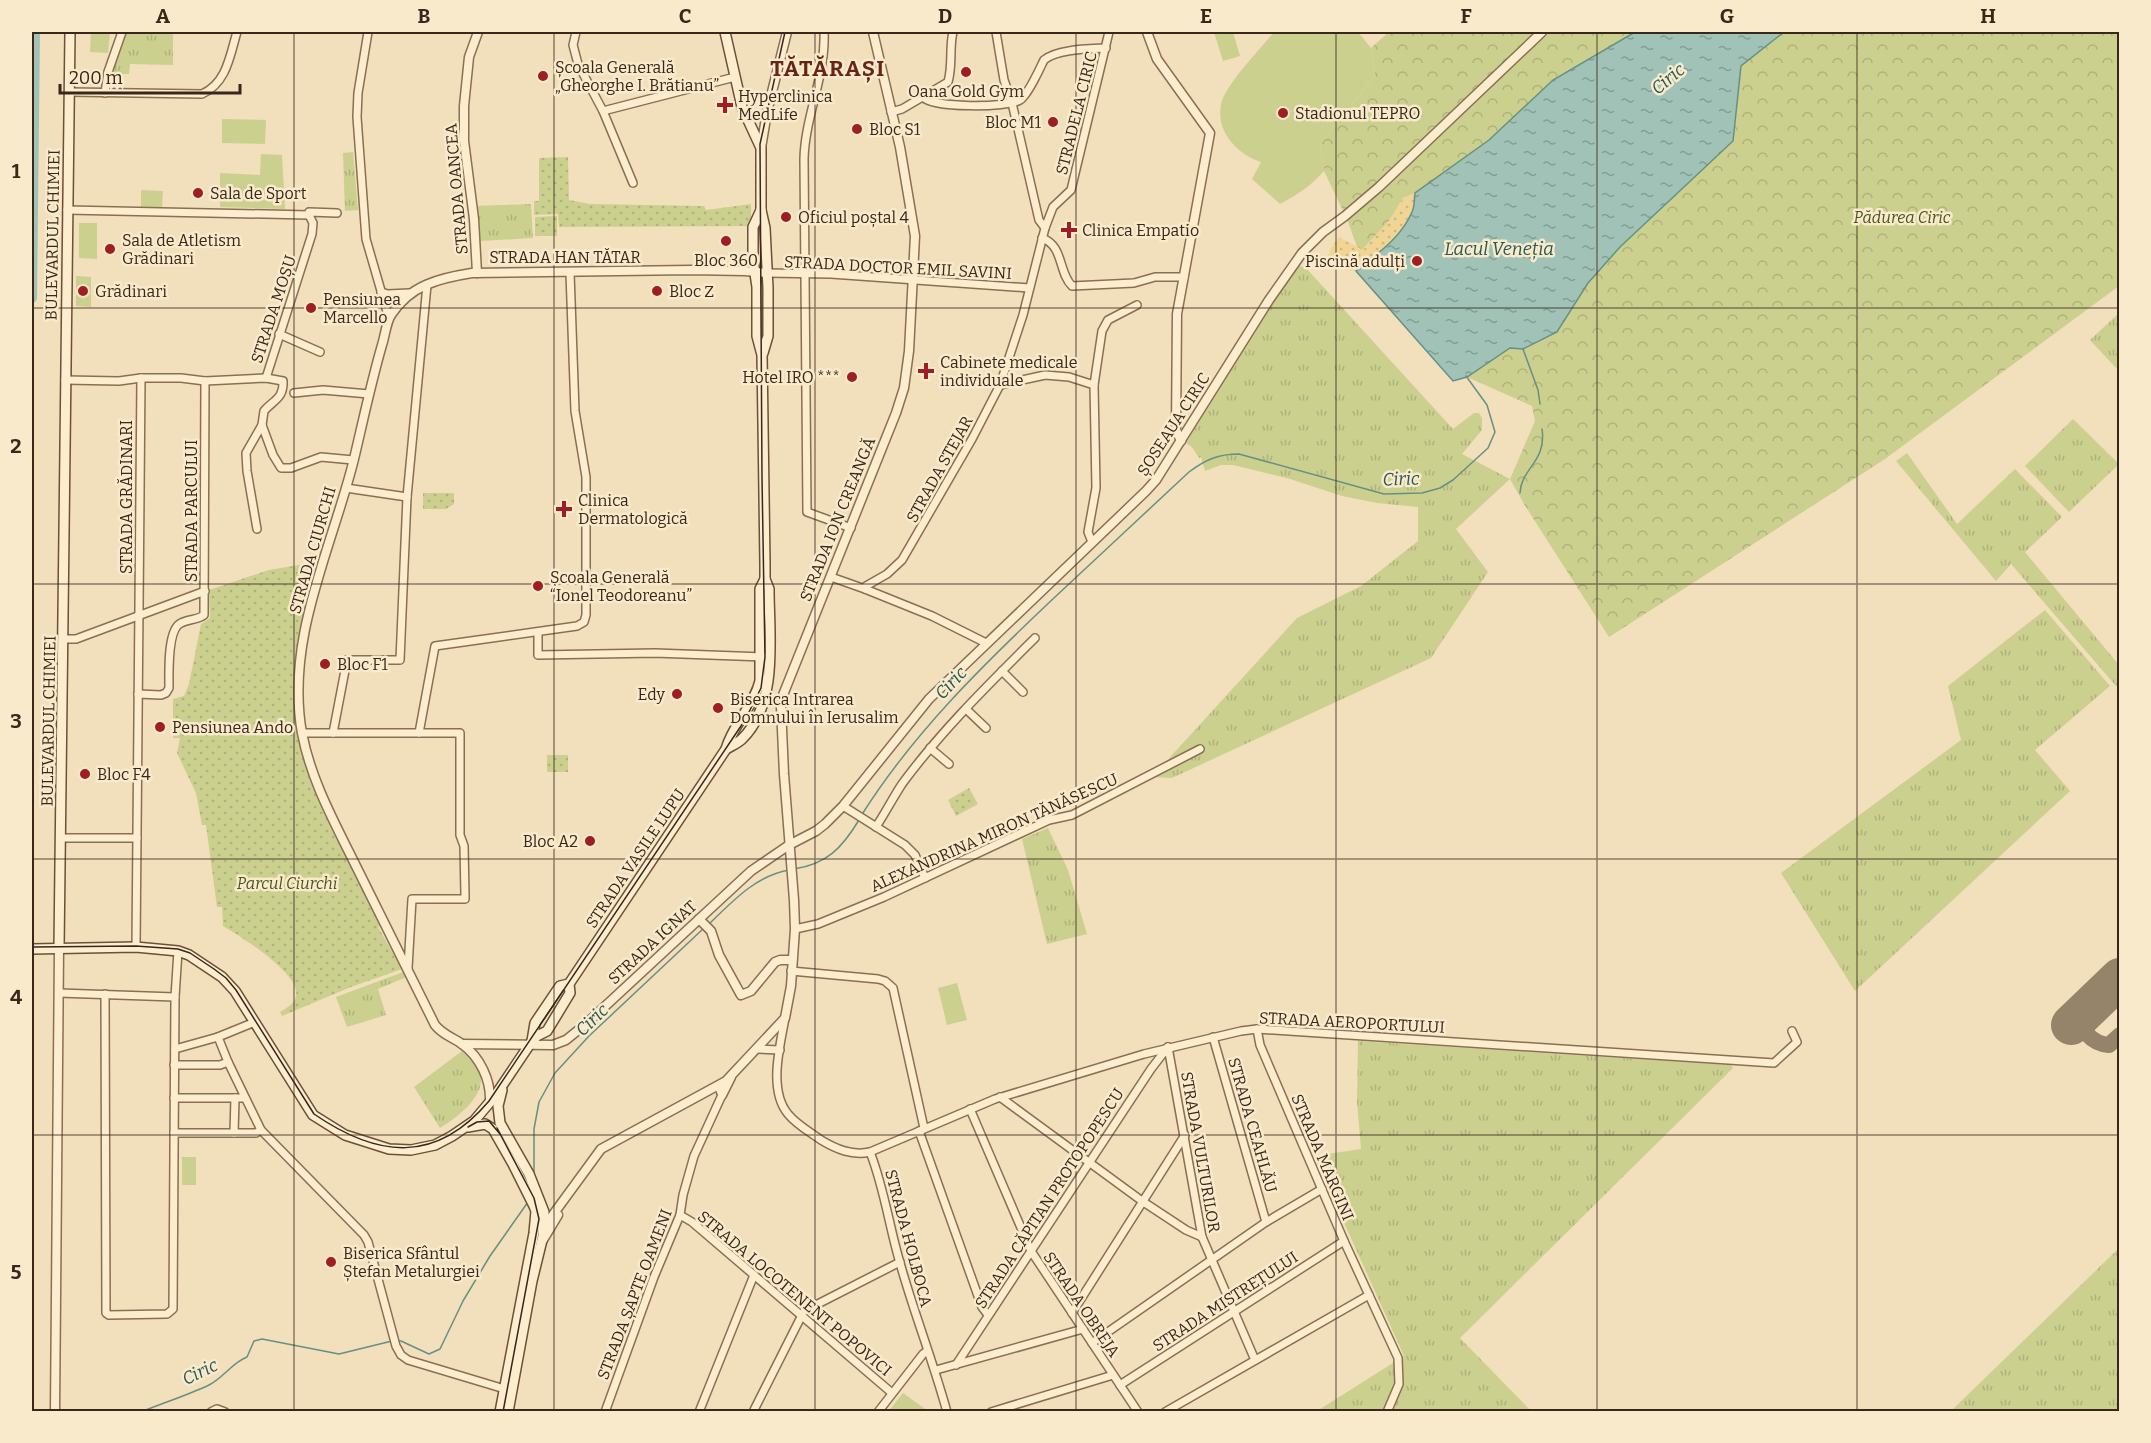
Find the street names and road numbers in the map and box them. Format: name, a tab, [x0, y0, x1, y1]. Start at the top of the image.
street label: STRADELA CIRIC	[1052, 50, 1101, 177]
street label: STRADA OANCEA	[441, 122, 472, 255]
street label: BULEVARDUL CHIMIEI	[42, 149, 63, 321]
street label: STRADA HAN TĂTAR	[489, 247, 641, 267]
street label: STRADA DOCTOR EMIL SAVINI	[784, 252, 1012, 283]
street label: STRADA MOȘU	[247, 253, 301, 366]
street label: ȘOSEAUA CIRIC	[1133, 369, 1215, 480]
street label: STRADA STEJAR	[902, 412, 977, 526]
street label: STRADA GRĂDINARI	[116, 420, 136, 574]
street label: STRADA ION CREANGĂ	[795, 433, 879, 604]
street label: STRADA PARCULUI	[182, 440, 201, 582]
street label: STRADA CIURCHI	[285, 484, 340, 616]
street label: BULEVARDUL CHIMIEI	[38, 635, 59, 807]
street label: ALEXANDRINA MIRON TĂNĂSESCU	[867, 768, 1121, 896]
street label: STRADA VASILE LUPU	[582, 785, 689, 931]
street label: STRADA IGNAT	[604, 897, 700, 988]
street label: STRADA AEROPORTULUI	[1259, 1008, 1445, 1037]
street label: STRADA CEAHLĂU	[1224, 1055, 1282, 1195]
street label: STRADA VULTURILOR	[1177, 1070, 1224, 1235]
street label: STRADA CĂPITAN PROTOPOPESCU	[970, 1084, 1128, 1312]
street label: STRADA MARGINI	[1287, 1091, 1358, 1223]
street label: STRADA HOLBOCA	[881, 1167, 936, 1310]
street label: STRADA ȘAPTE OAMENI	[593, 1206, 677, 1382]
street label: STRADA LOCOTENENT POPOVICI	[694, 1207, 895, 1380]
street label: STRADA MISTREȚULUI	[1149, 1247, 1302, 1356]
street label: STRADA OBREJA	[1039, 1248, 1124, 1361]

